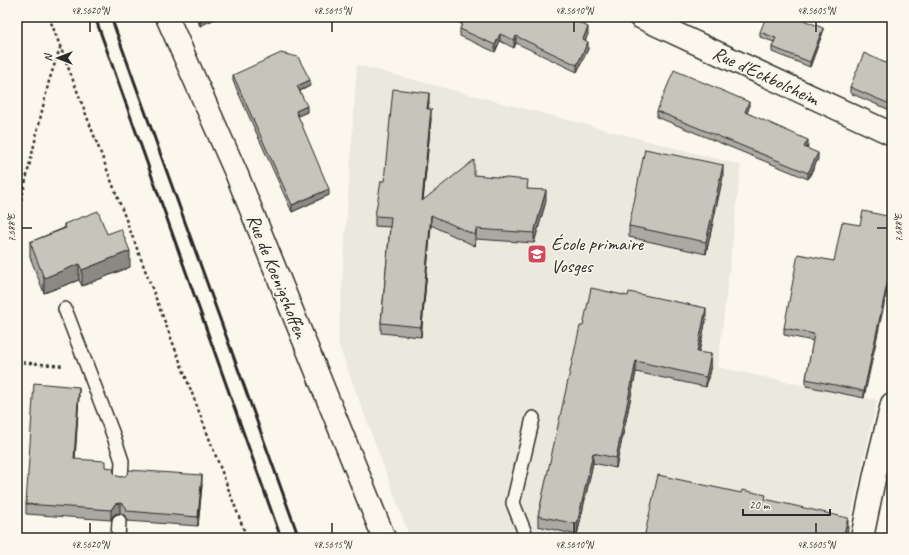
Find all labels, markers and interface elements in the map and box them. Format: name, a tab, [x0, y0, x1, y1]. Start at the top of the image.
text: 48.5620°N	[71, 4, 111, 17]
text: 48.5615°N	[313, 4, 353, 17]
text: 48.5610°N	[555, 4, 595, 17]
text: 48.5605°N	[797, 4, 837, 17]
north arrow	[38, 38, 78, 78]
street label: Rue d'Eckbolsheim	[709, 41, 825, 112]
text: N	[41, 52, 55, 61]
street label: Rue de Koenigshoffen	[241, 211, 313, 343]
text: 7.688°E	[5, 212, 18, 242]
text: 7.688°E	[892, 212, 905, 242]
place label: École primaire Vosges	[551, 232, 645, 278]
school or university icon: École primaire Vosges	[526, 243, 548, 265]
scale bar	[743, 491, 830, 517]
text: 20 m	[749, 497, 771, 513]
text: 48.5620°N	[71, 538, 111, 551]
text: 48.5615°N	[313, 538, 353, 551]
text: 48.5610°N	[555, 538, 595, 551]
text: 48.5605°N	[797, 538, 837, 551]

